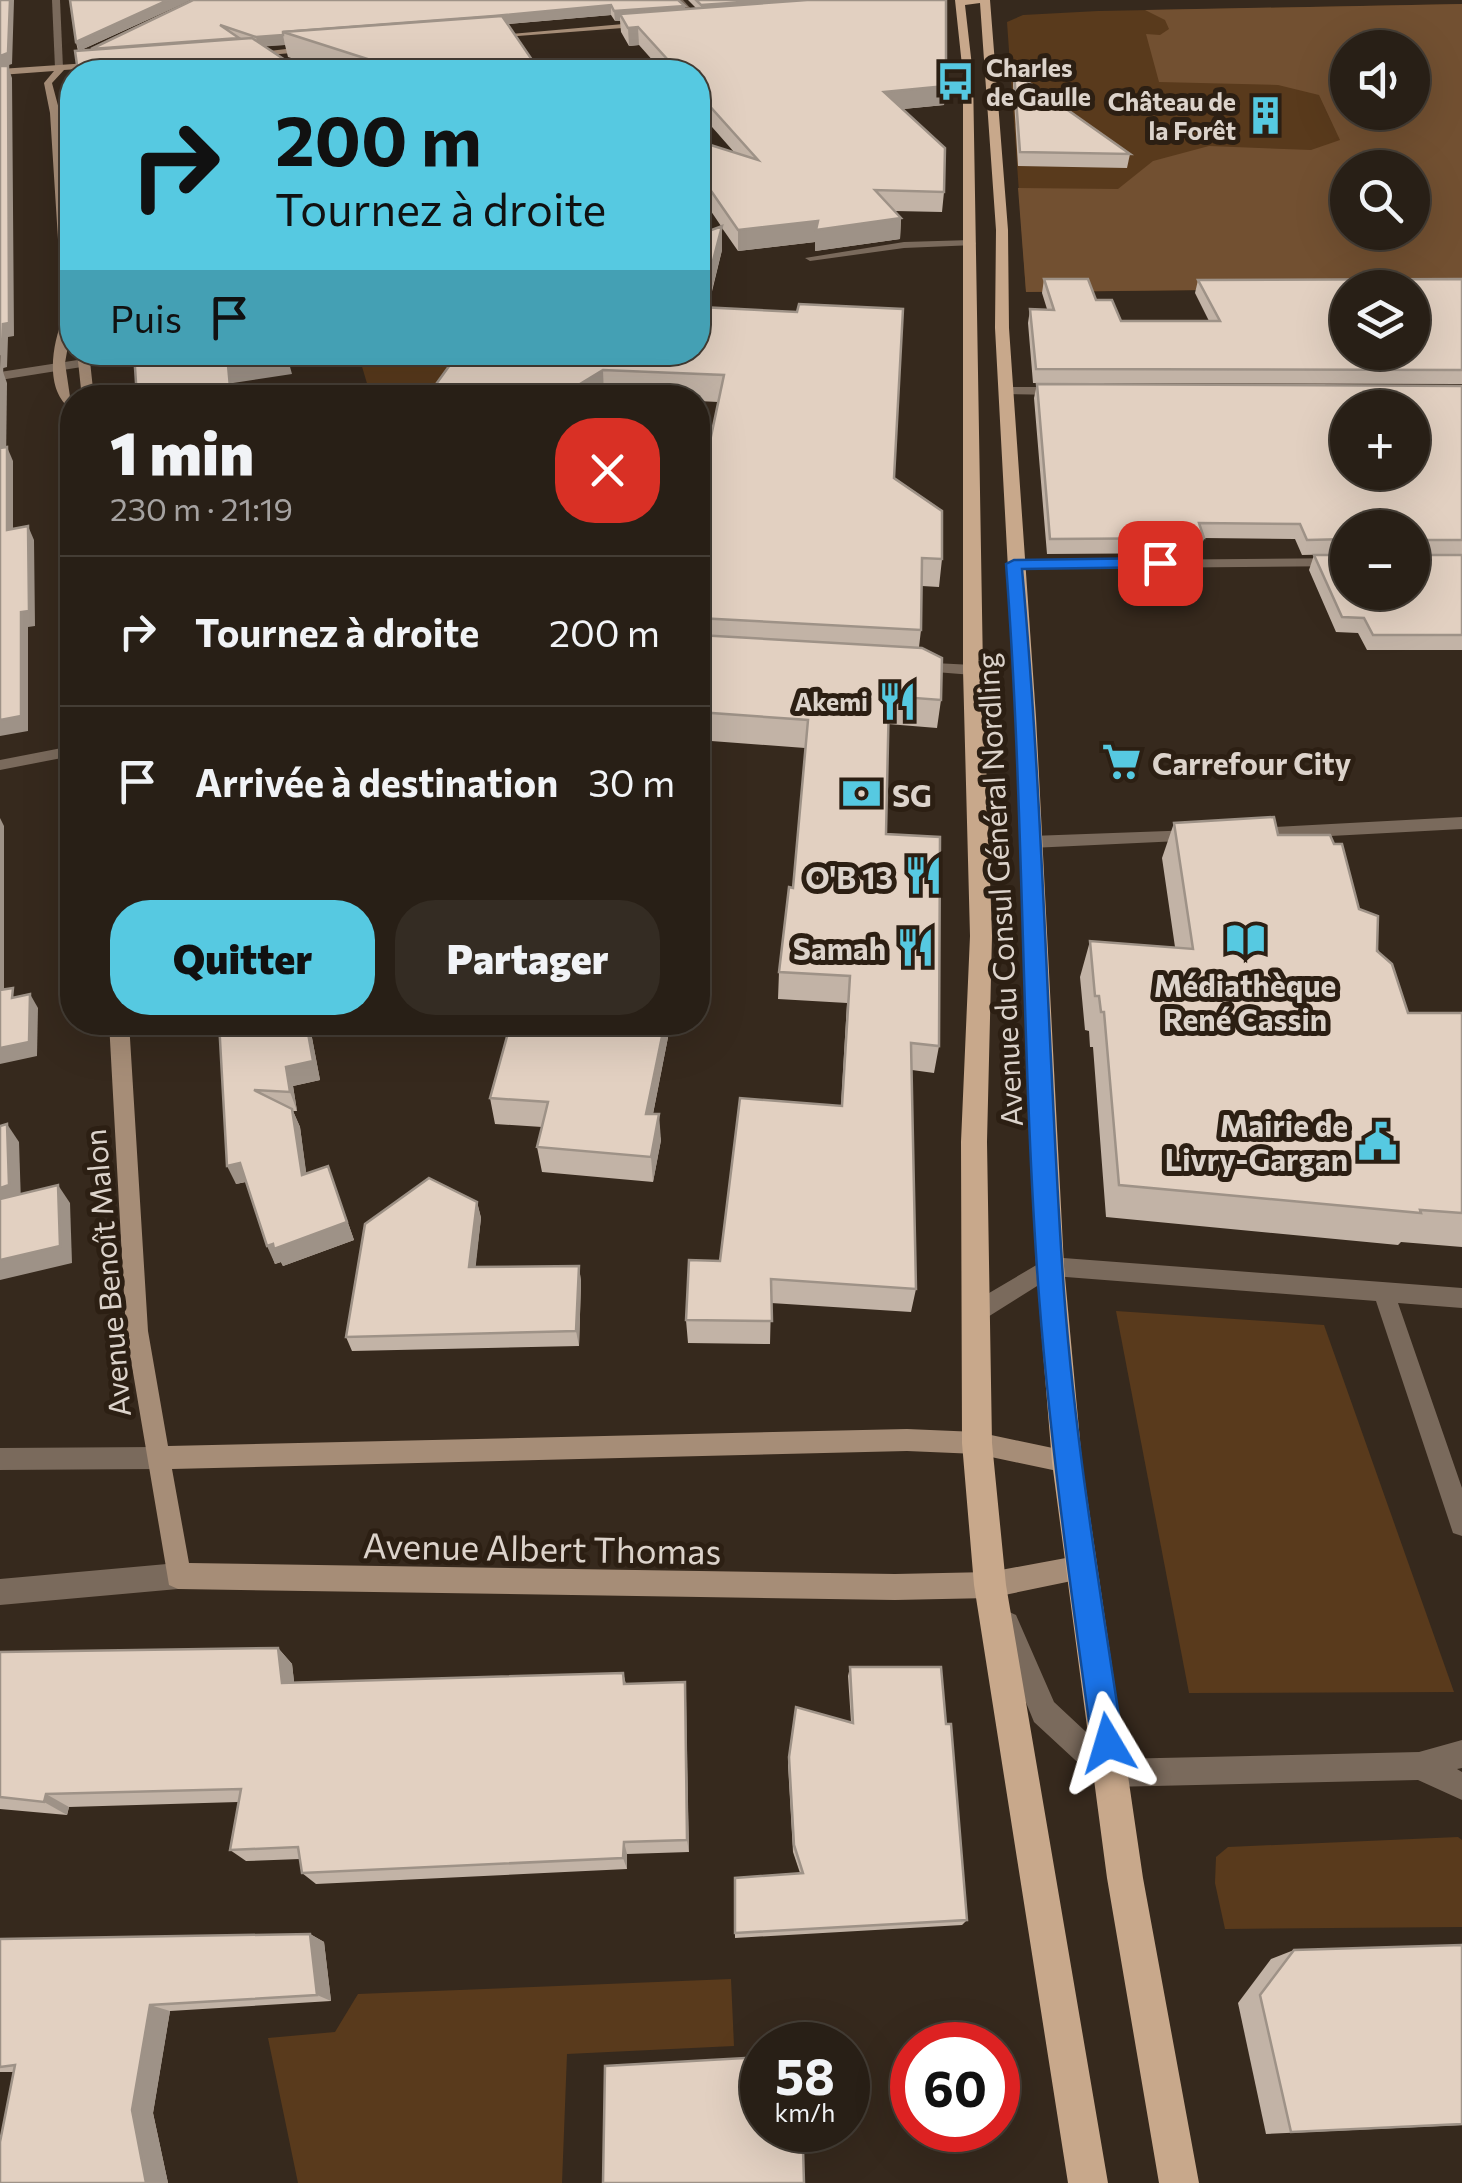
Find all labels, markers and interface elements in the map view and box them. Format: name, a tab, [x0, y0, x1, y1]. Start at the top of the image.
map controls	[1330, 30, 1430, 610]
button: sound	[1330, 30, 1430, 130]
place label: Charles de Gaulle	[986, 52, 1091, 111]
bus stop icon: Charles de Gaulle	[935, 60, 977, 102]
place label: Château de la Forêt	[1108, 86, 1236, 145]
building icon: Château de la Forêt	[1245, 94, 1287, 136]
text: 200 m	[275, 95, 482, 180]
icon: right	[110, 100, 240, 230]
button: search	[1330, 150, 1430, 250]
text: Tournez à droite	[275, 180, 606, 235]
button: layers	[1330, 270, 1430, 370]
icon: arrive	[202, 290, 257, 345]
text: Puis	[110, 294, 182, 341]
button: +	[1330, 390, 1430, 490]
text: 1 min	[110, 414, 254, 487]
button: close	[555, 418, 660, 523]
text: 230 m · 21:19	[110, 488, 293, 528]
button: −	[1330, 510, 1430, 610]
pin	[1118, 521, 1203, 606]
icon: arrive	[1133, 536, 1188, 591]
icon: right	[110, 604, 165, 659]
text: Tournez à droite	[195, 608, 479, 655]
text: 200 m	[549, 608, 660, 655]
street label: Avenue du Consul Général Nordling	[967, 652, 1029, 1128]
restaurant icon: Akemi	[877, 680, 919, 722]
place label: Akemi	[794, 686, 868, 716]
supermarket icon: Carrefour City	[1101, 741, 1143, 783]
place label: Carrefour City	[1152, 744, 1352, 781]
icon: arrive	[110, 754, 165, 809]
text: Arrivée à destination	[195, 758, 558, 805]
text: 30 m	[588, 758, 675, 805]
bank icon: SG	[841, 773, 883, 815]
place label: SG	[892, 776, 932, 813]
restaurant icon: O'B 13	[902, 855, 944, 897]
place label: O'B 13	[805, 858, 893, 895]
button: Quitter	[110, 900, 375, 1015]
button: Partager	[395, 900, 660, 1015]
library icon: Médiathèque René Cassin	[1224, 919, 1266, 961]
restaurant icon: Samah	[895, 926, 937, 968]
place label: Samah	[793, 929, 886, 966]
place label: Médiathèque René Cassin	[1154, 966, 1336, 1037]
place label: Mairie de Livry-Gargan	[1165, 1106, 1348, 1177]
public building icon: Mairie de Livry-Gargan	[1357, 1120, 1399, 1162]
street label: Avenue Benoît Malon	[75, 1128, 137, 1418]
street label: Avenue Albert Thomas	[362, 1522, 722, 1572]
position arrow	[1056, 1691, 1160, 1795]
speed limit sign: 60	[890, 2022, 1020, 2152]
text: 58	[775, 2044, 835, 2105]
text: km/h	[775, 2097, 835, 2127]

